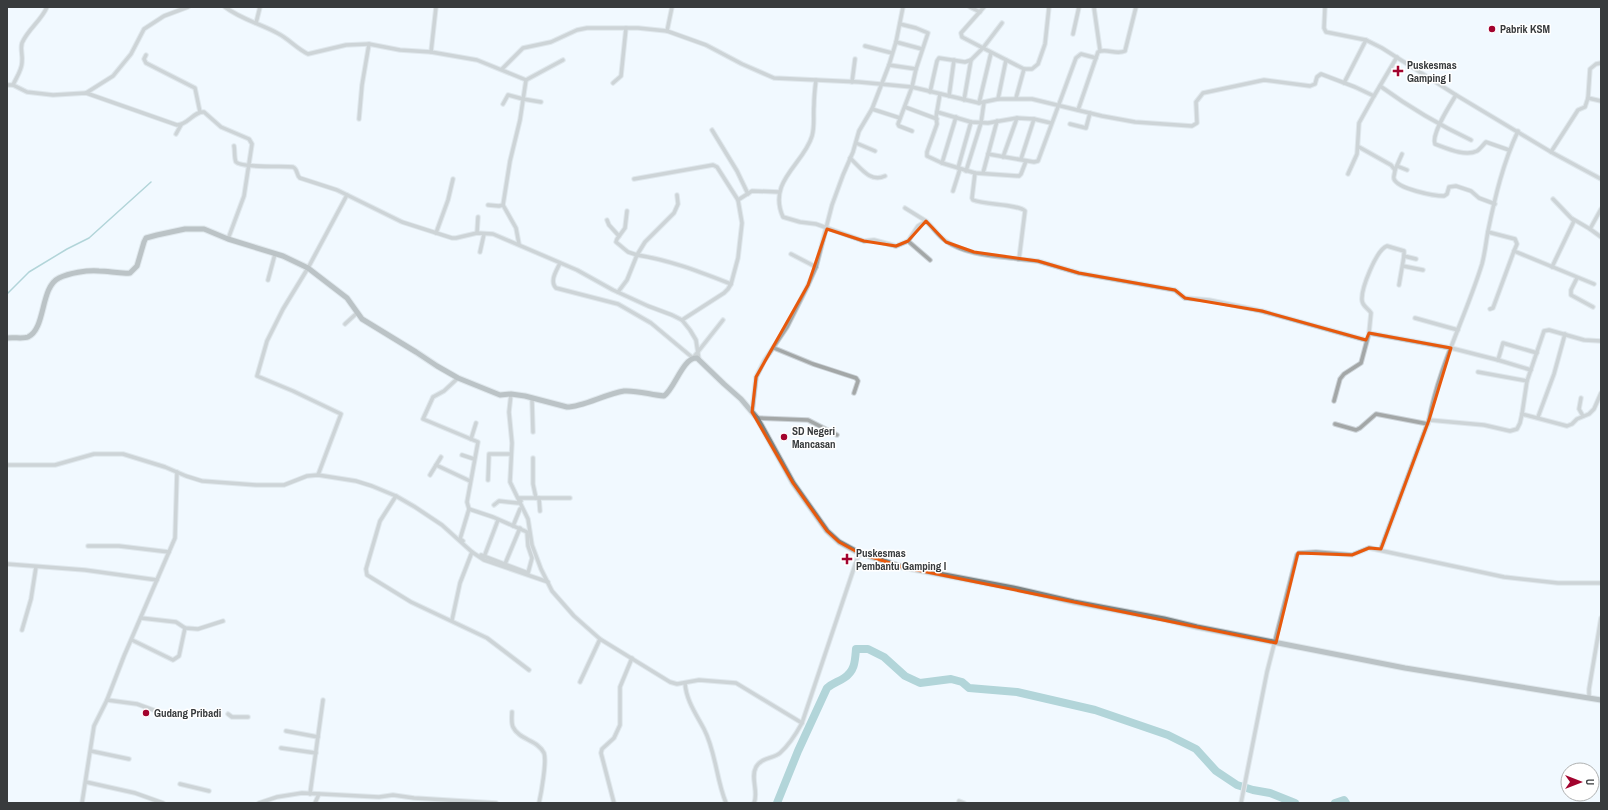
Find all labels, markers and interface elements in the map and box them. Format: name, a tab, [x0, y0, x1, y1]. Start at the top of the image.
place label: Pabrik KSM	[1500, 22, 1550, 36]
marker: Pabrik KSM	[1487, 24, 1497, 34]
place label: Puskesmas Gamping I	[1407, 58, 1457, 85]
marker: Puskesmas Gamping I	[1392, 65, 1404, 77]
place label: SD Negeri Mancasan	[792, 424, 836, 451]
marker: SD Negeri Mancasan	[779, 432, 789, 442]
place label: Puskesmas Pembantu Gamping I	[856, 546, 946, 573]
marker: Puskesmas Pembantu Gamping I	[841, 553, 853, 565]
place label: Gudang Pribadi	[154, 706, 221, 720]
marker: Gudang Pribadi	[141, 708, 151, 718]
north arrow	[1560, 762, 1600, 802]
text: U	[1583, 779, 1597, 785]

